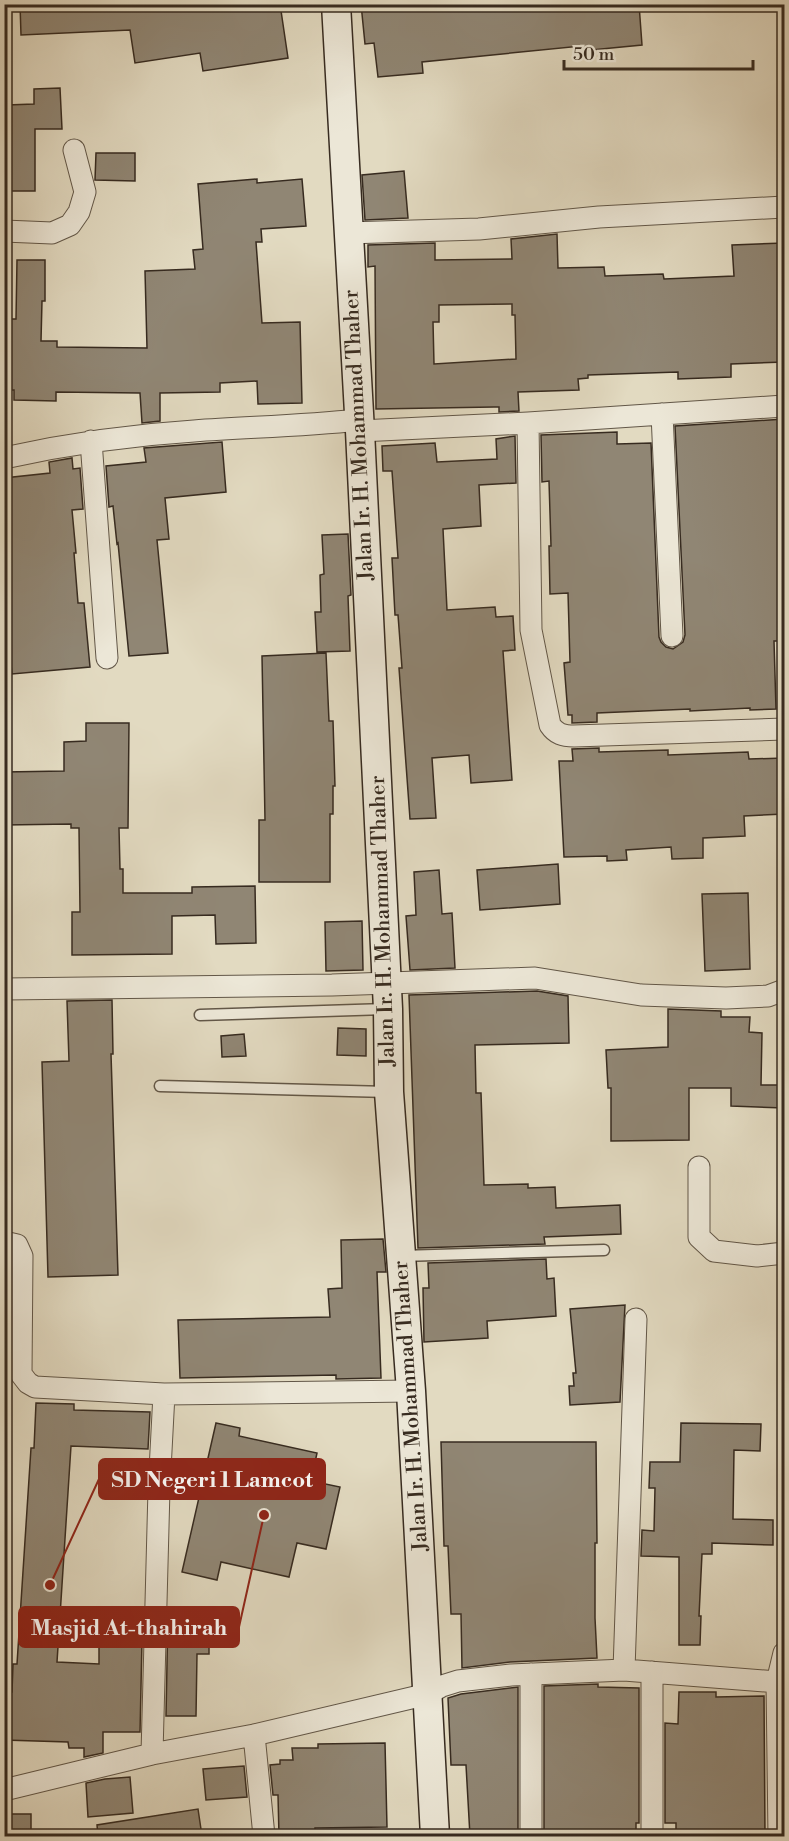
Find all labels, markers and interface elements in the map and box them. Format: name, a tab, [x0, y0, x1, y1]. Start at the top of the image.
scale bar	[564, 33, 753, 71]
text: 50 m	[573, 43, 615, 66]
street label: Jalan Ir. H. Mohammad Thaher	[338, 289, 380, 582]
street label: Jalan Ir. H. Mohammad Thaher	[365, 775, 401, 1068]
street label: Jalan Ir. H. Mohammad Thaher	[388, 1260, 434, 1553]
callout: SD Negeri 1 Lamcot	[99, 1459, 325, 1499]
text: SD Negeri 1 Lamcot	[111, 1467, 313, 1494]
callout: Masjid At-thahirah	[19, 1607, 239, 1647]
text: Masjid At-thahirah	[31, 1615, 228, 1642]

